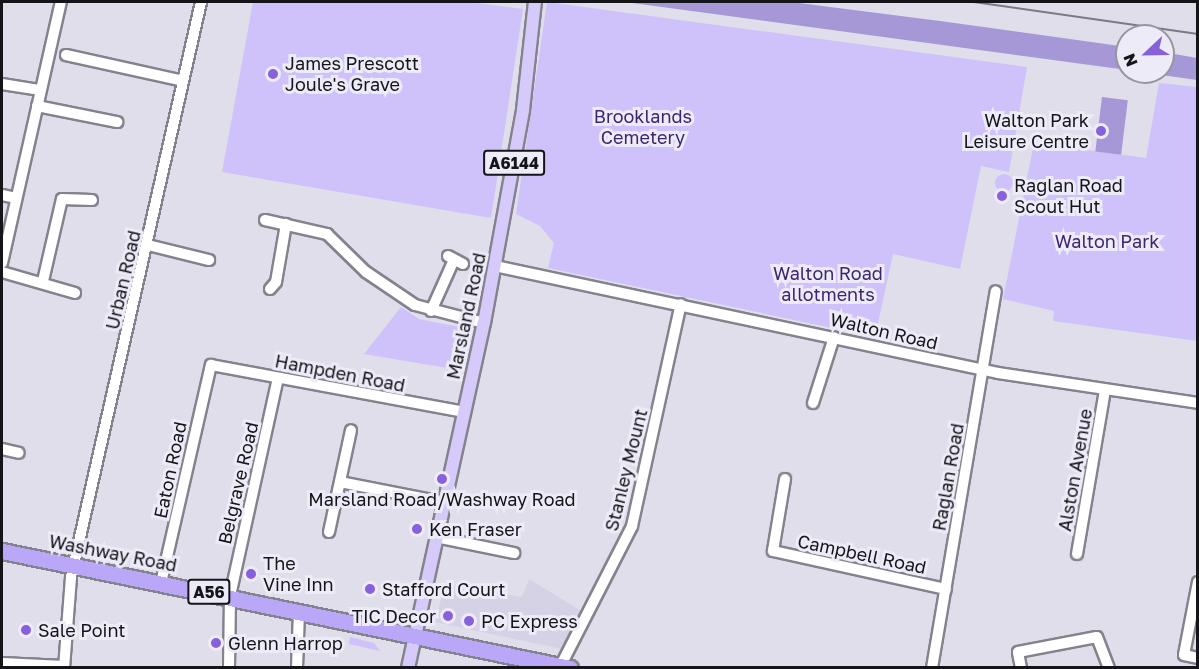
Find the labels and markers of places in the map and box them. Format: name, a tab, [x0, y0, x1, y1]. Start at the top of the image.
place label: James Prescott Joule's Grave	[285, 53, 419, 96]
marker: James Prescott Joule's Grave	[266, 67, 280, 81]
place label: Walton Park Leisure Centre	[963, 110, 1089, 152]
marker: Walton Park Leisure Centre	[1094, 124, 1108, 138]
place label: Raglan Road Scout Hut	[1014, 175, 1123, 218]
marker: Raglan Road Scout Hut	[995, 189, 1009, 203]
marker: Marsland Road/Washway Road	[435, 472, 449, 486]
place label: Marsland Road/Washway Road	[308, 488, 576, 510]
place label: Ken Fraser	[429, 518, 522, 540]
marker: Ken Fraser	[410, 522, 424, 536]
place label: The Vine Inn	[263, 553, 334, 596]
marker: The Vine Inn	[244, 567, 258, 581]
place label: Stafford Court	[382, 578, 505, 600]
marker: Stafford Court	[363, 582, 377, 596]
place label: TIC Decor	[352, 605, 436, 627]
marker: TIC Decor	[441, 609, 455, 623]
place label: PC Express	[481, 610, 578, 632]
marker: PC Express	[462, 614, 476, 628]
place label: Sale Point	[38, 619, 126, 641]
marker: Sale Point	[19, 623, 33, 637]
place label: Glenn Harrop	[228, 632, 343, 654]
marker: Glenn Harrop	[209, 636, 223, 650]

